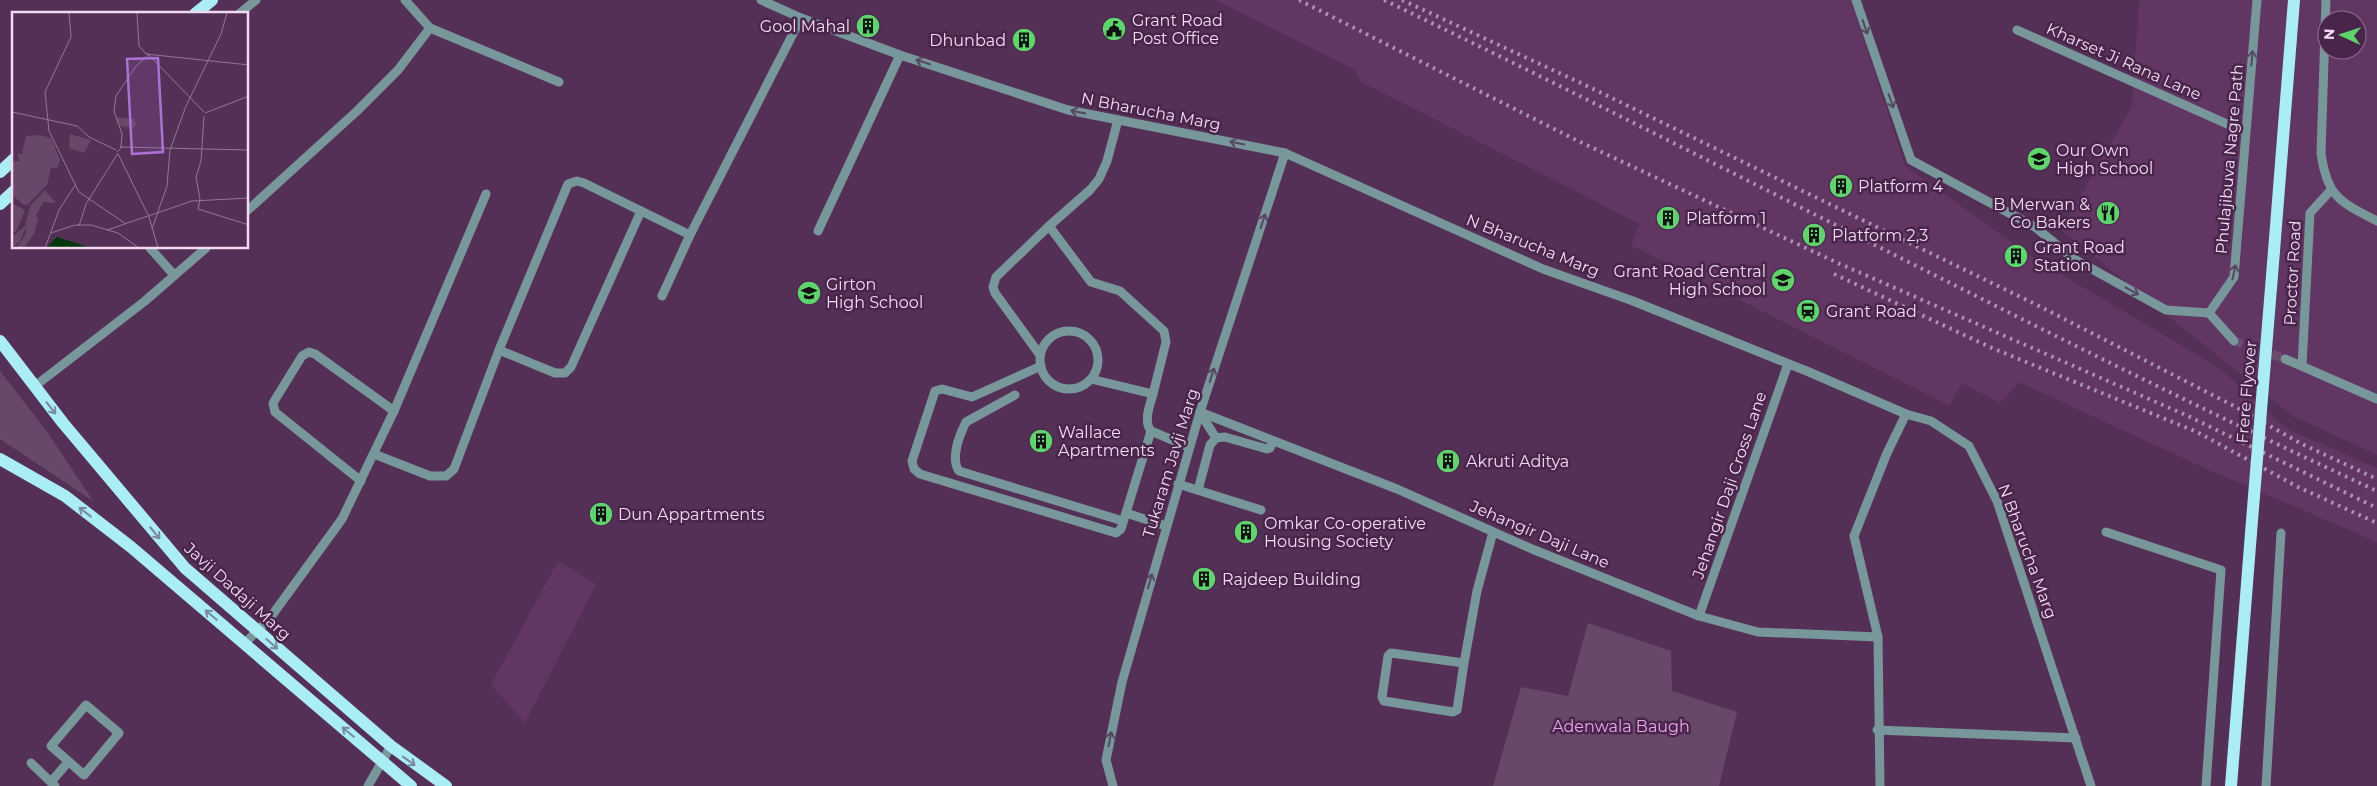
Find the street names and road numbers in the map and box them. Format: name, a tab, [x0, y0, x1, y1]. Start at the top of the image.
street label: Kharset Ji Rana Lane	[2043, 19, 2204, 104]
street label: Phulajibuva Nagre Path	[2212, 63, 2247, 255]
street label: N Bharucha Marg	[1079, 89, 1222, 134]
street label: N Bharucha Marg	[1463, 210, 1602, 281]
street label: Proctor Road	[2280, 220, 2305, 326]
street label: Frere Flyover	[2233, 340, 2260, 444]
street label: Tukaram Javji Marg	[1139, 386, 1202, 540]
street label: Jehangir Daji Cross Lane	[1688, 389, 1771, 582]
street label: N Bharucha Marg	[1994, 481, 2061, 621]
street label: Jehangir Daji Lane	[1466, 496, 1612, 572]
street label: Javji Dadaji Marg	[180, 538, 295, 644]

